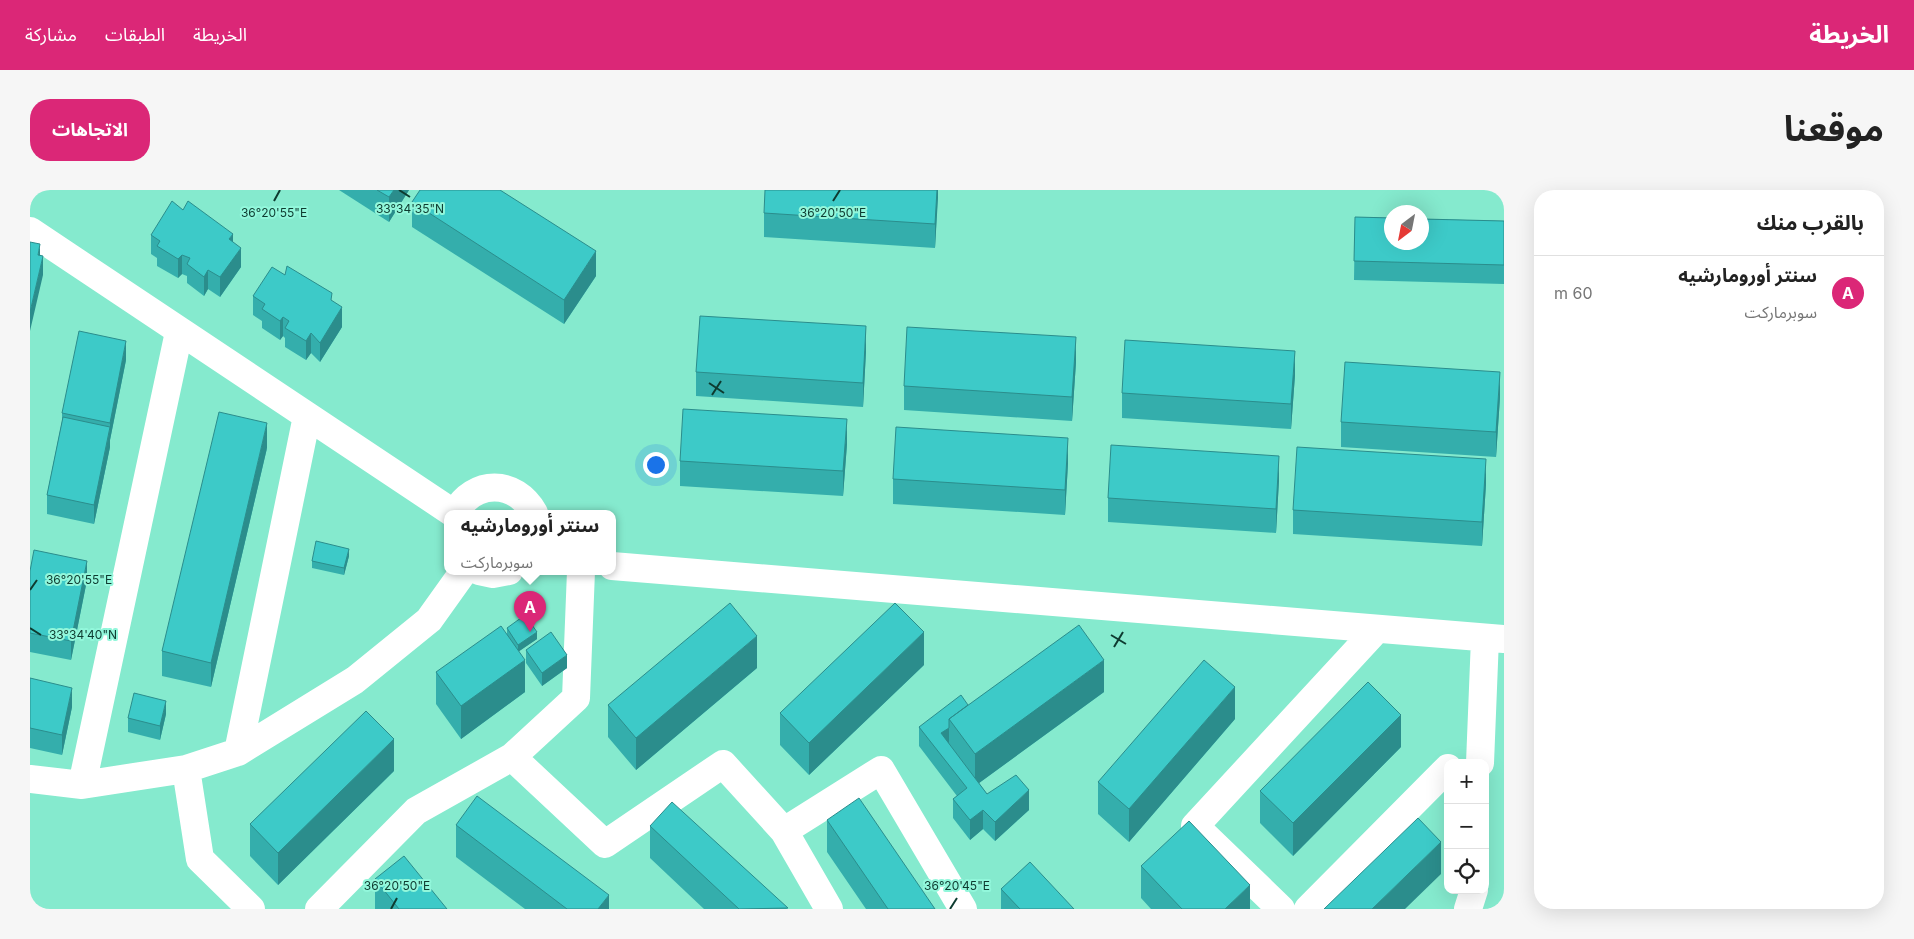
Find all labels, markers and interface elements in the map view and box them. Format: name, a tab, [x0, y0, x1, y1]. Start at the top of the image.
text: الخريطة	[1809, 20, 1889, 49]
text: مشاركة	[25, 24, 77, 45]
text: الطبقات	[105, 24, 165, 45]
text: الخريطة	[193, 24, 247, 45]
button: الاتجاهات	[30, 99, 150, 161]
text: موقعنا	[1784, 107, 1884, 149]
text: 33°34'35"N	[376, 201, 444, 216]
text: 36°20'55"E	[241, 205, 307, 220]
text: 36°20'50"E	[800, 205, 866, 220]
north arrow	[1384, 205, 1429, 250]
text: بالقرب منك	[1757, 210, 1864, 235]
text: سنتر أورومارشيه	[1678, 264, 1817, 287]
text: 60 m	[1554, 283, 1593, 303]
text: A	[1842, 283, 1854, 303]
text: سوبرماركت	[1745, 302, 1817, 322]
your location	[643, 452, 669, 478]
popup	[444, 510, 616, 575]
text: سنتر أورومارشيه	[461, 514, 599, 537]
text: سوبرماركت	[461, 552, 533, 572]
text: 36°20'55"E	[46, 572, 112, 587]
pin: A	[514, 591, 546, 632]
text: 33°34'40"N	[49, 627, 117, 642]
map controls	[1444, 759, 1489, 894]
button: +	[1444, 759, 1489, 804]
button: −	[1444, 804, 1489, 849]
button: locate	[1444, 849, 1489, 894]
text: 36°20'50"E	[364, 878, 430, 893]
text: 36°20'45"E	[924, 878, 990, 893]

